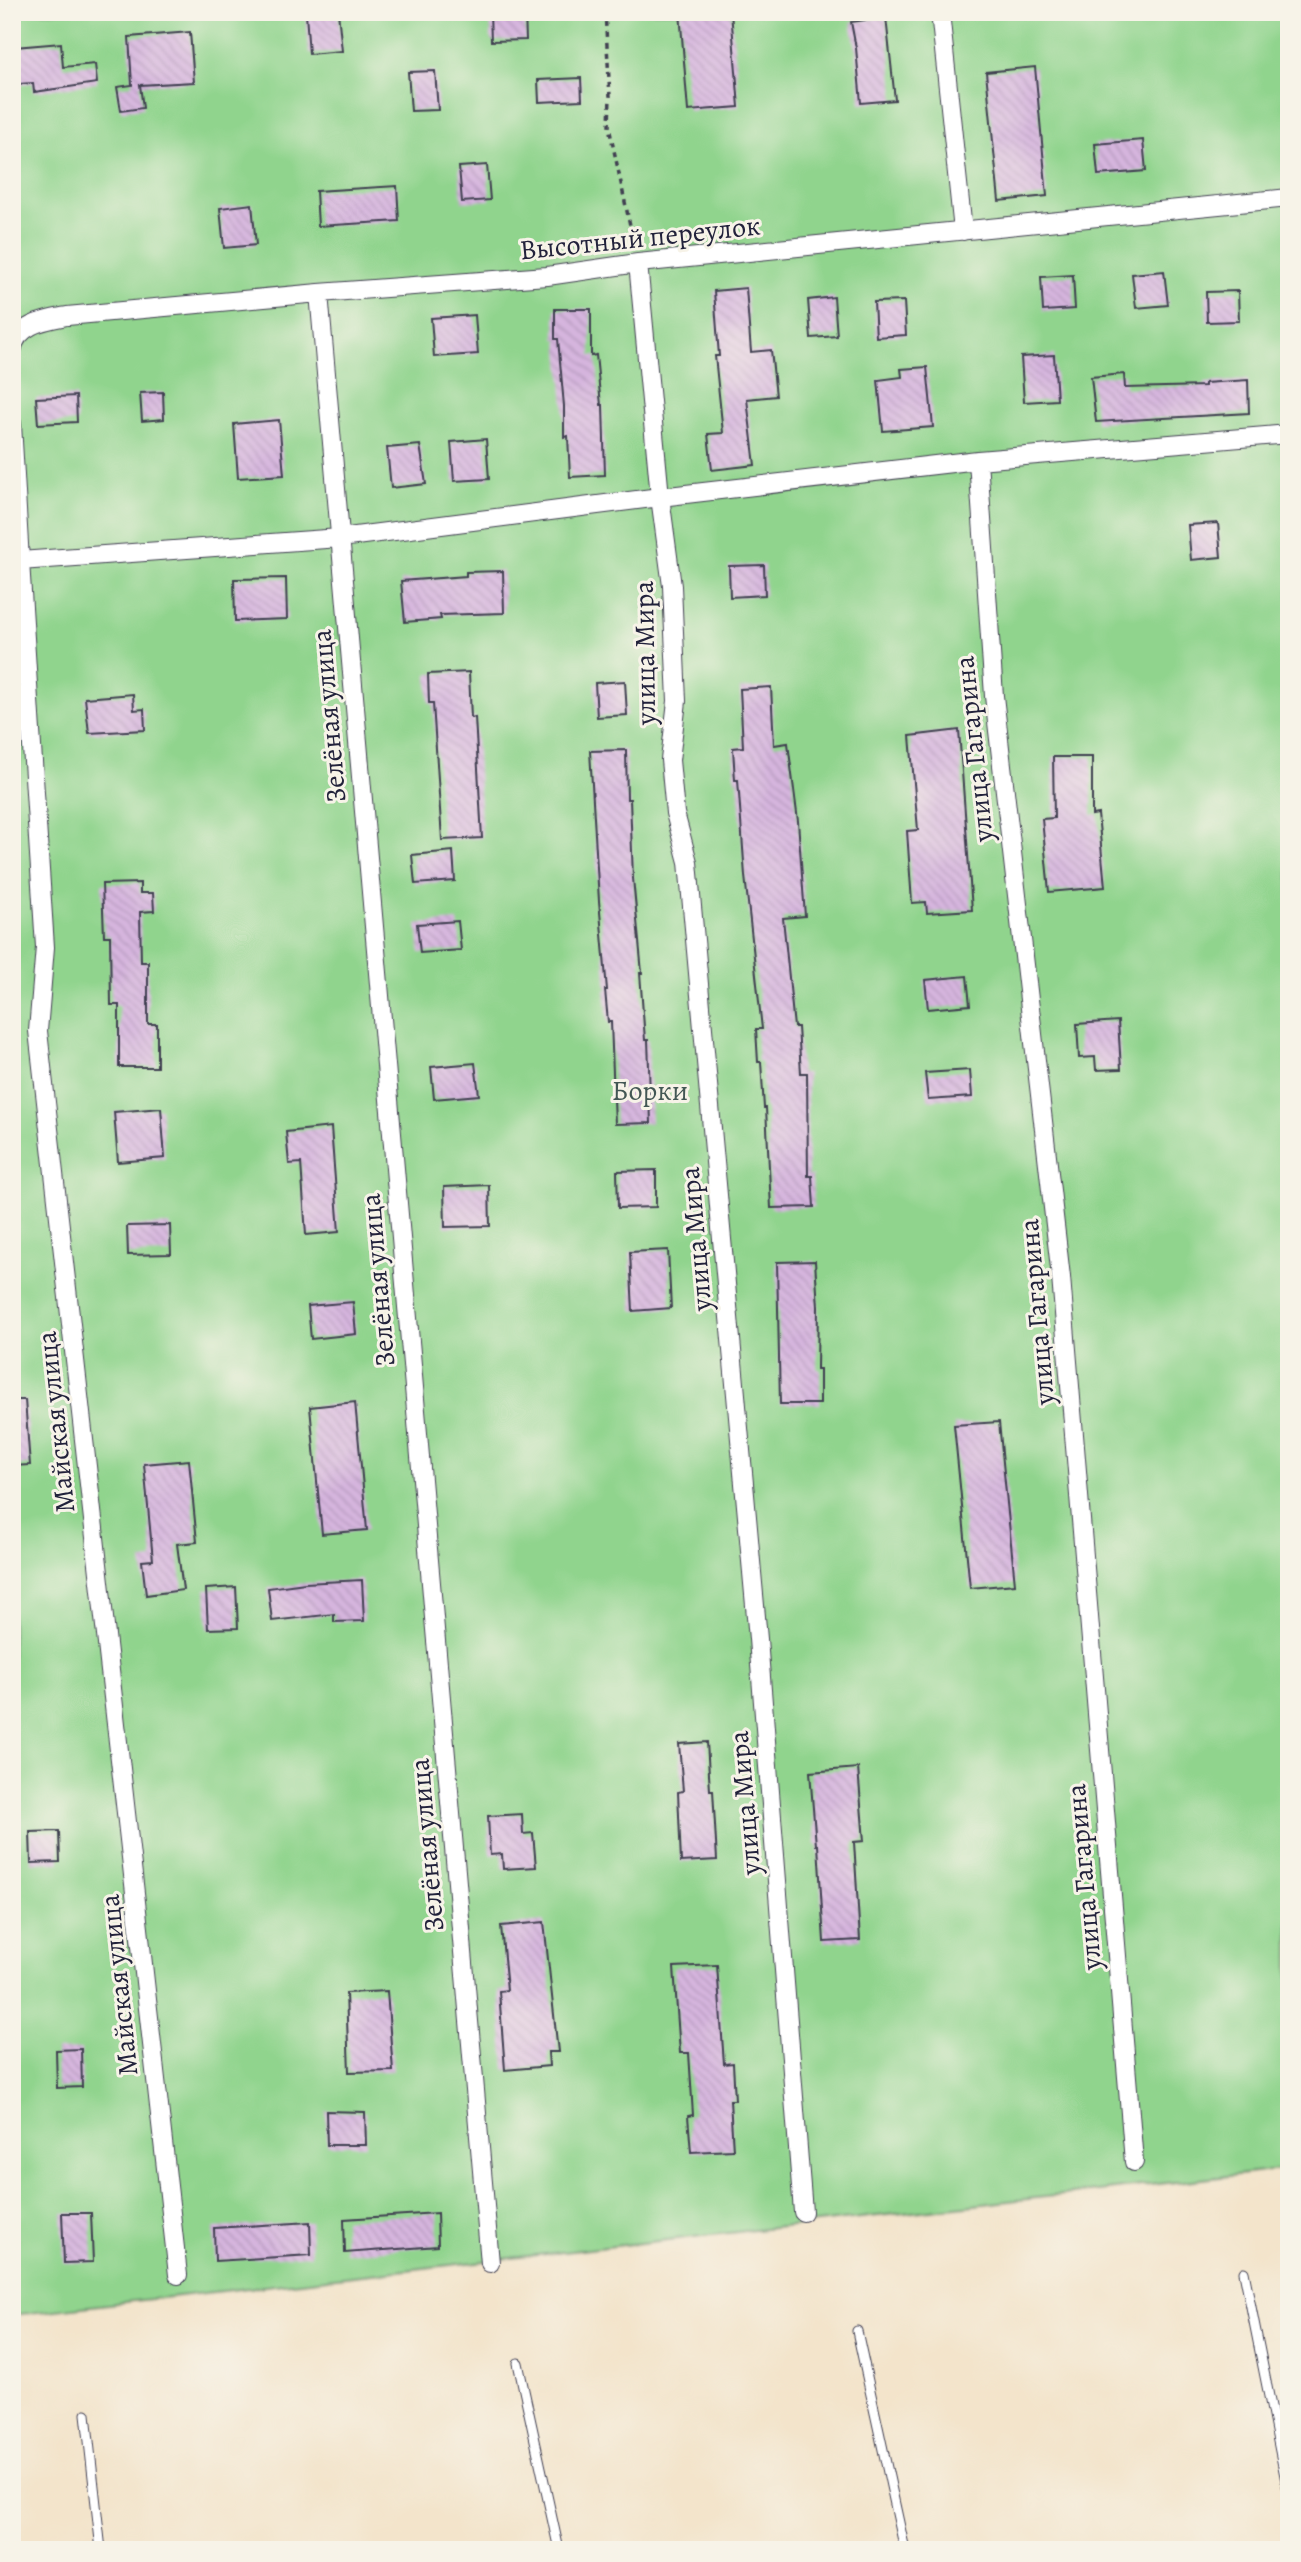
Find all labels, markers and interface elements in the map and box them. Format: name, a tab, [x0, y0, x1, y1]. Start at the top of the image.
street label: Высотный переулок	[518, 206, 762, 270]
street label: улица Мира	[625, 580, 665, 727]
street label: Зелёная улица	[302, 628, 355, 804]
street label: улица Гагарина	[945, 654, 1003, 845]
park label: Борки	[612, 1072, 688, 1110]
street label: улица Мира	[671, 1165, 721, 1314]
street label: Зелёная улица	[351, 1192, 404, 1368]
street label: улица Гагарина	[1010, 1217, 1064, 1408]
street label: Майская улица	[28, 1329, 84, 1515]
street label: улица Мира	[720, 1729, 770, 1878]
street label: Зелёная улица	[400, 1757, 453, 1933]
street label: улица Гагарина	[1057, 1782, 1111, 1973]
street label: Майская улица	[91, 1892, 147, 2078]

